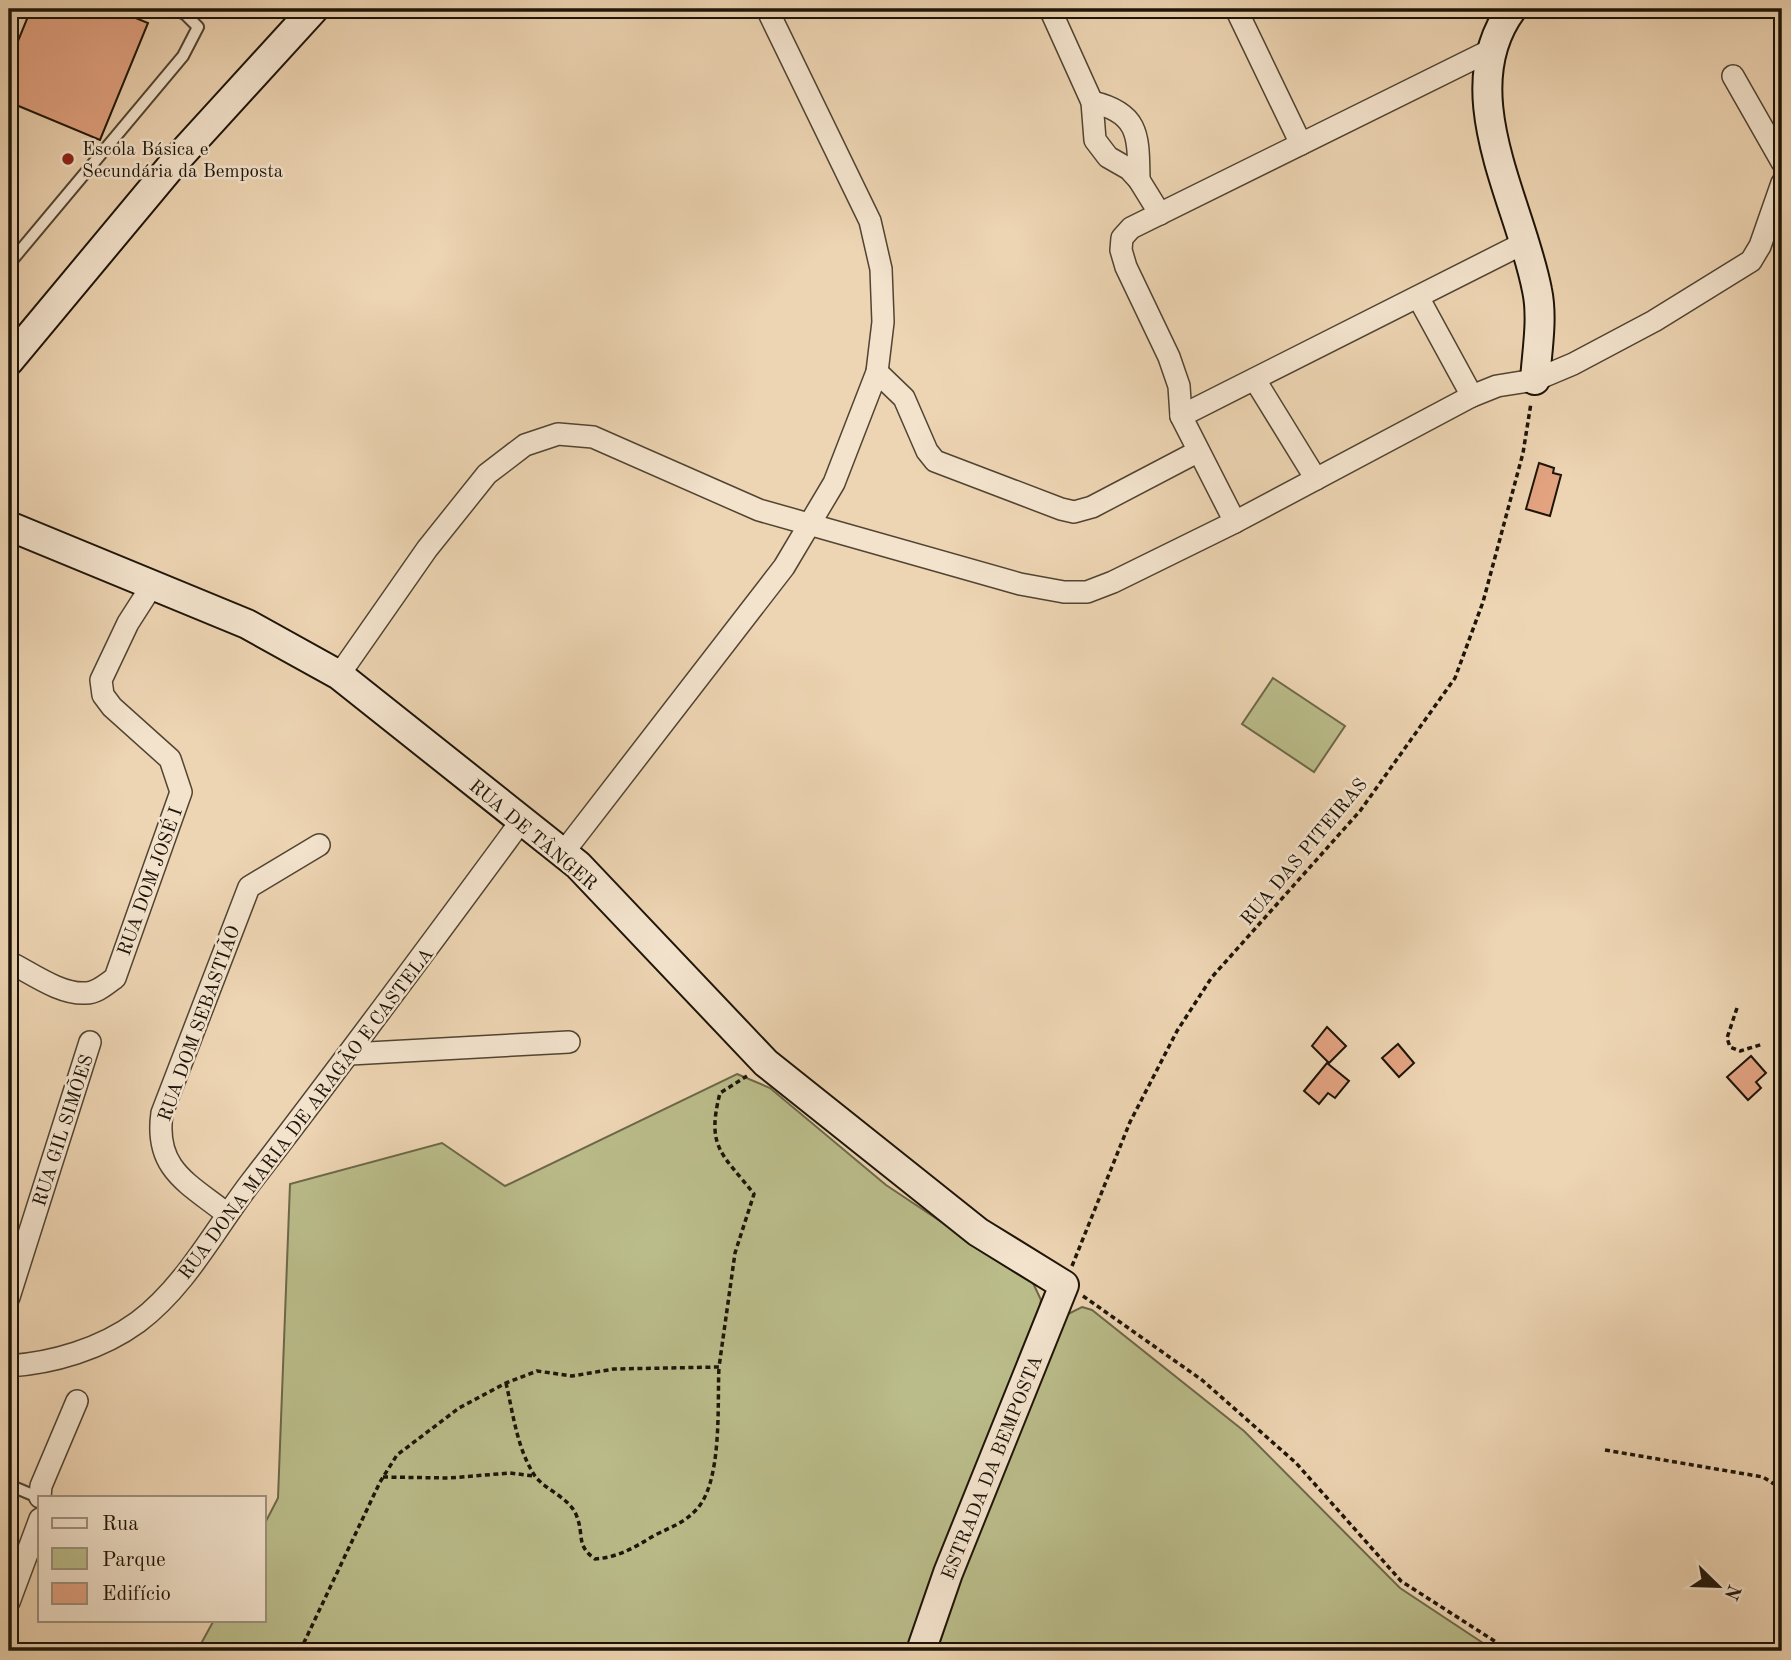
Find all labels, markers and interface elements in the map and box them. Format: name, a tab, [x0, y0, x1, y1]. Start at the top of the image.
place label: Escola Básica e Secundária da Bemposta	[82, 141, 284, 182]
marker: Escola Básica e Secundária da Bemposta	[60, 151, 76, 167]
street label: RUA DE TÂNGER	[465, 774, 603, 895]
street label: RUA DAS PITEIRAS	[1238, 775, 1372, 930]
street label: RUA DOM JOSÉ I	[112, 804, 187, 959]
street label: RUA DOM SEBASTIÃO	[152, 922, 245, 1124]
street label: RUA DONA MARIA DE ARAGÃO E CASTELA	[173, 942, 438, 1284]
street label: RUA GIL SIMÕES	[26, 1051, 98, 1209]
street label: ESTRADA DA BEMPOSTA	[940, 1353, 1047, 1583]
legend	[38, 1496, 266, 1622]
text: Rua	[102, 1514, 139, 1535]
text: Parque	[102, 1550, 166, 1571]
north arrow	[1682, 1552, 1752, 1622]
text: N	[1720, 1581, 1743, 1602]
text: Edifício	[102, 1584, 171, 1605]

